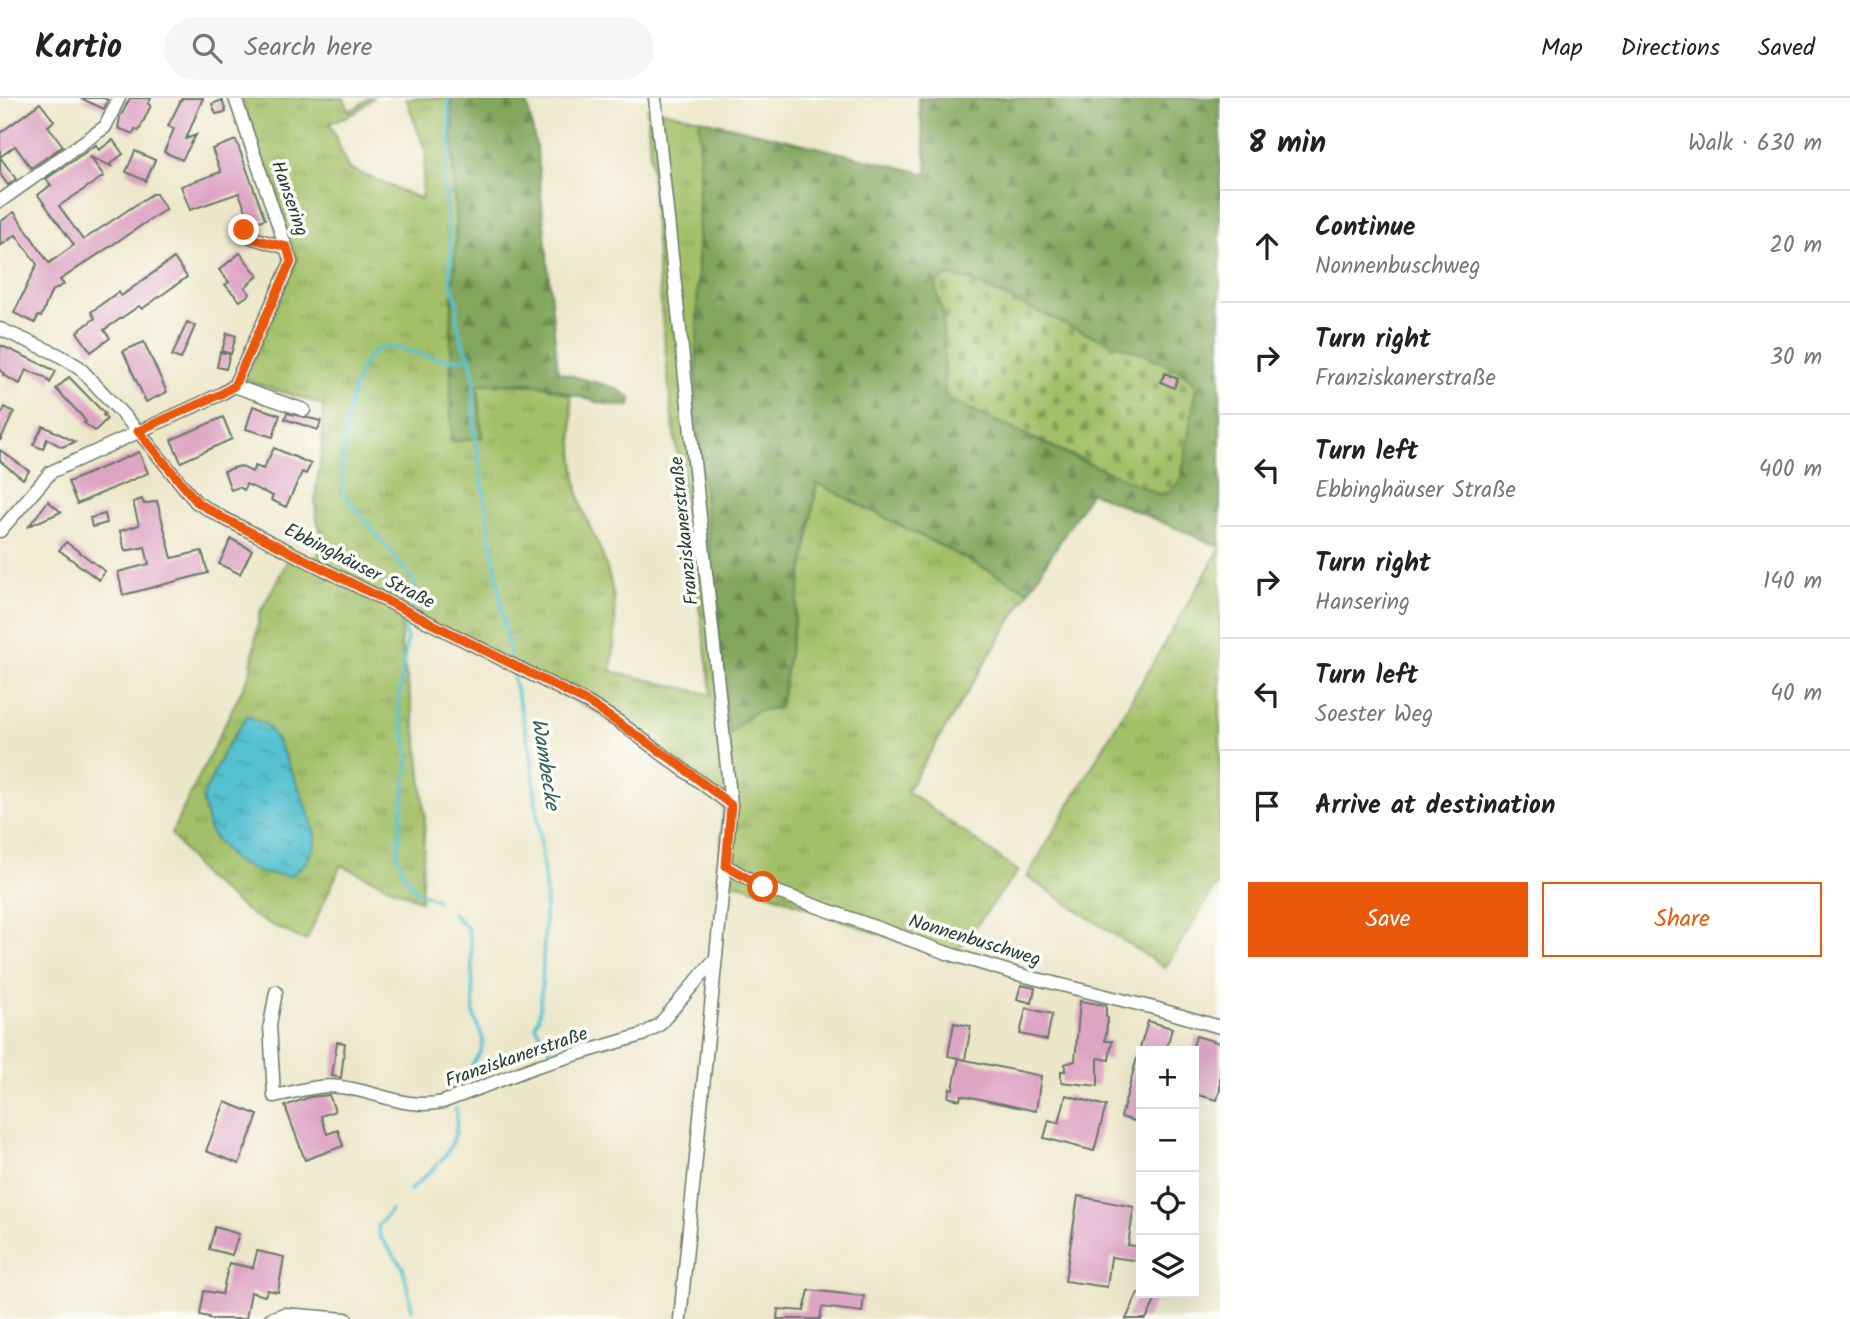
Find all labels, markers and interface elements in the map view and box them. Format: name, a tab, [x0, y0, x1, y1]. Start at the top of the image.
search box	[164, 17, 654, 80]
text: Kartio	[35, 22, 122, 75]
text: Search here	[244, 27, 372, 69]
icon: search	[188, 29, 226, 67]
text: Map	[1541, 29, 1583, 68]
text: Directions	[1621, 29, 1720, 68]
text: Saved	[1758, 29, 1815, 68]
text: 8 min	[1248, 120, 1326, 168]
text: Walk · 630 m	[1688, 126, 1822, 162]
street label: Hansering	[262, 157, 316, 241]
text: Continue	[1315, 207, 1416, 249]
route end	[228, 214, 259, 245]
icon: ahead	[1248, 227, 1286, 265]
text: 20 m	[1770, 228, 1822, 264]
text: Nonnenbuschweg	[1315, 249, 1480, 285]
text: Turn right	[1315, 319, 1431, 361]
icon: right	[1248, 339, 1286, 377]
text: 30 m	[1770, 340, 1822, 376]
text: Franziskanerstraße	[1315, 361, 1496, 397]
text: Turn left	[1315, 431, 1418, 473]
icon: left	[1248, 451, 1286, 489]
text: 400 m	[1759, 452, 1822, 488]
street label: Franziskanerstraße	[662, 455, 708, 607]
text: Ebbinghäuser Straße	[1315, 473, 1516, 509]
street label: Ebbinghäuser Straße	[278, 516, 440, 618]
text: Turn right	[1315, 543, 1431, 585]
icon: right	[1248, 563, 1286, 601]
text: 140 m	[1763, 564, 1822, 600]
text: Hansering	[1315, 585, 1410, 621]
text: Turn left	[1315, 655, 1418, 697]
icon: left	[1248, 675, 1286, 713]
text: 40 m	[1770, 676, 1822, 712]
text: Soester Weg	[1315, 697, 1433, 733]
water label: Wambecke	[521, 716, 568, 815]
text: Arrive at destination	[1315, 785, 1555, 827]
icon: arrive	[1248, 787, 1286, 825]
route start	[747, 871, 778, 902]
button: Save	[1248, 882, 1528, 957]
button: Share	[1542, 882, 1822, 957]
street label: Nonnenbuschweg	[905, 907, 1044, 975]
street label: Franziskanerstraße	[441, 1019, 593, 1096]
map controls	[1136, 1046, 1199, 1298]
button: +	[1136, 1046, 1199, 1109]
button: −	[1136, 1109, 1199, 1172]
button: locate	[1136, 1172, 1199, 1235]
button: layers	[1136, 1235, 1199, 1298]

